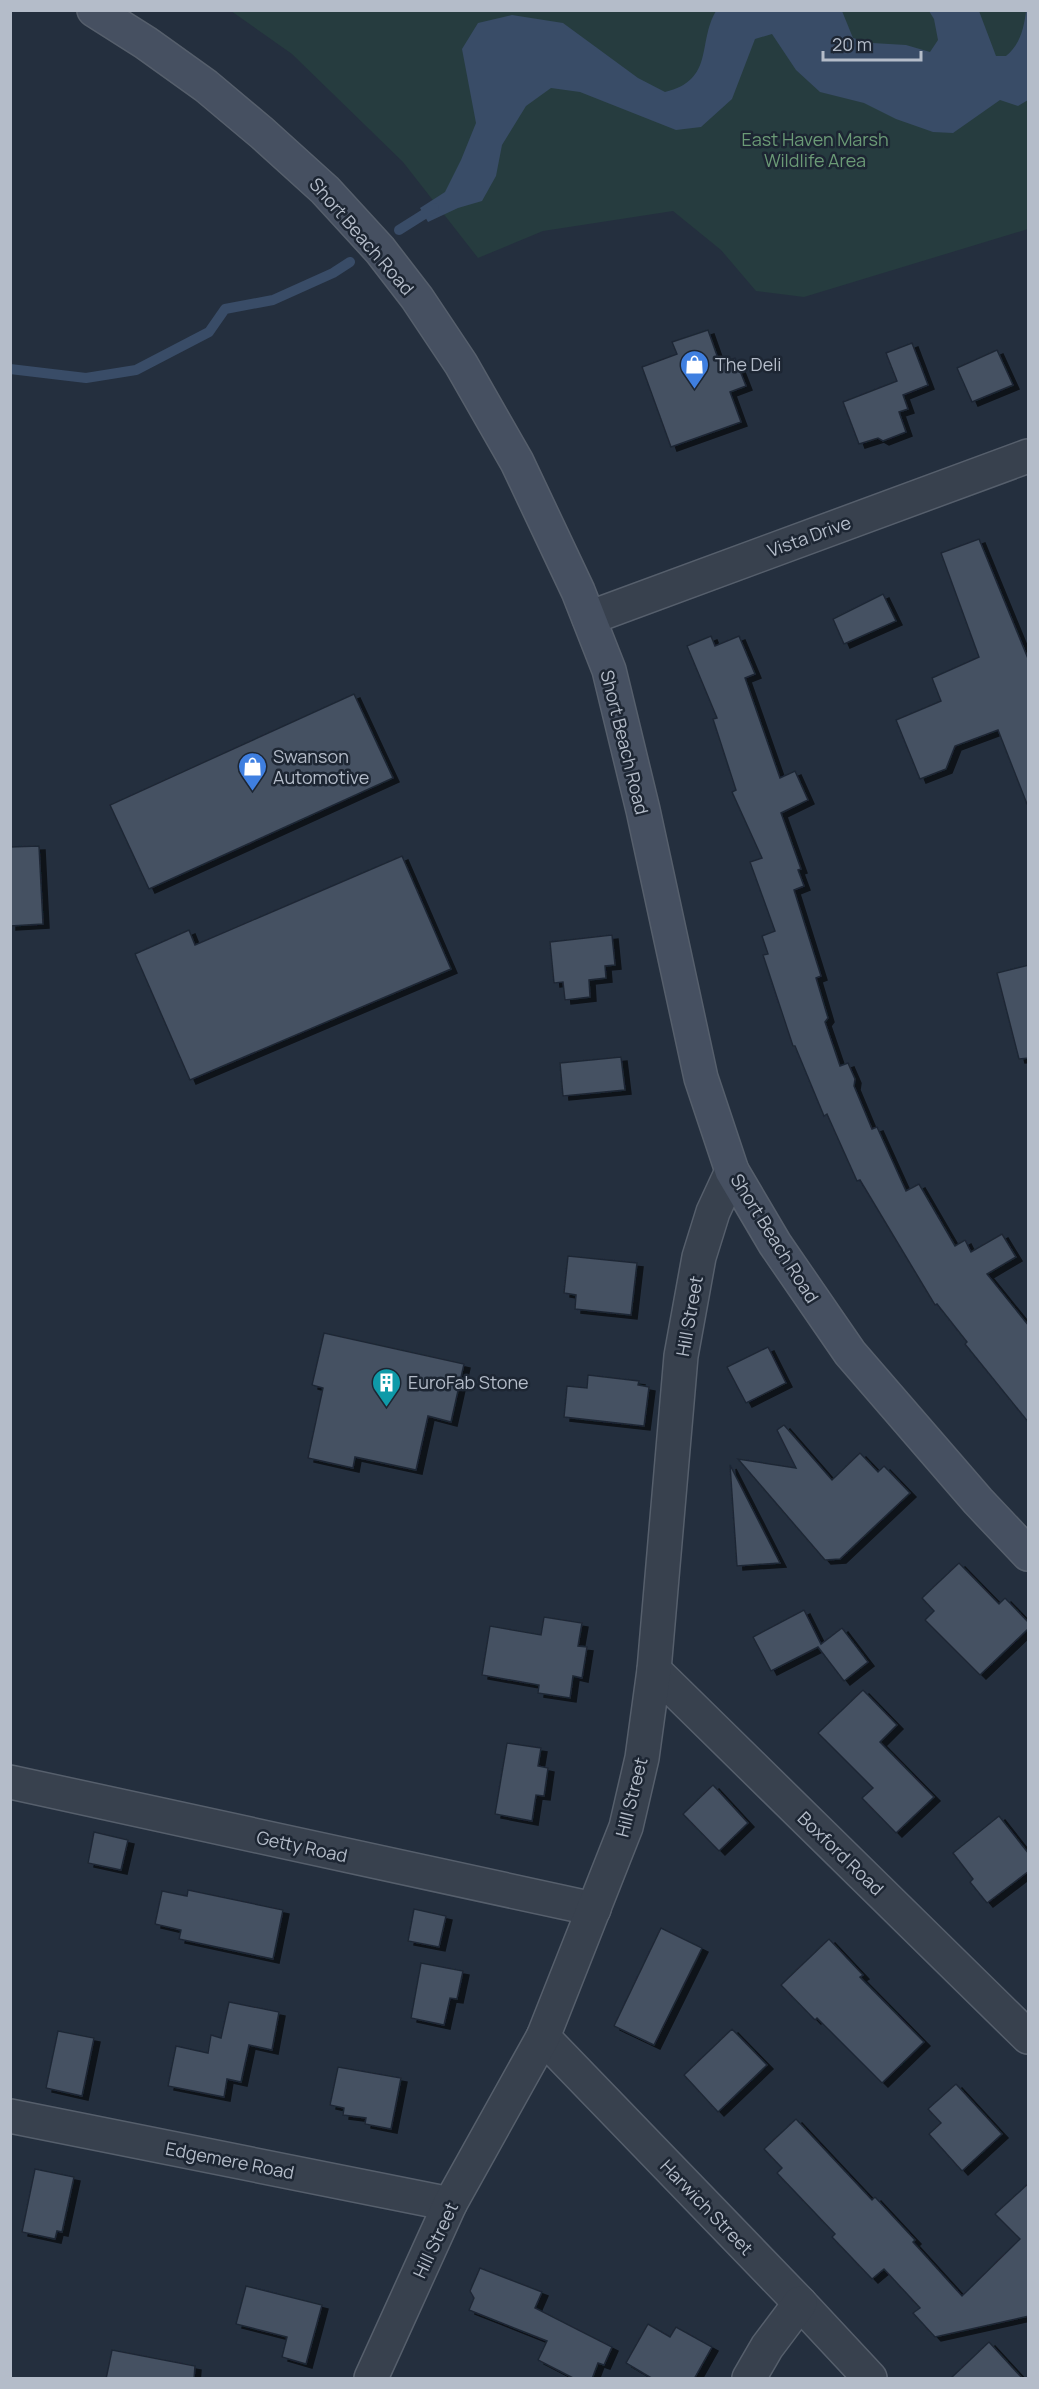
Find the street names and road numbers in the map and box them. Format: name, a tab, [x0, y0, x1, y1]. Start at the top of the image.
street label: Short Beach Road	[304, 172, 420, 300]
street label: Vista Drive	[764, 510, 854, 562]
street label: Short Beach Road	[595, 667, 655, 817]
street label: Short Beach Road	[726, 1169, 824, 1307]
street label: Hill Street	[670, 1274, 708, 1358]
street label: Hill Street	[610, 1755, 652, 1839]
street label: Boxford Road	[793, 1806, 889, 1900]
street label: Getty Road	[254, 1825, 350, 1867]
street label: Edgemere Road	[164, 2136, 296, 2184]
street label: Harwich Street	[655, 2154, 759, 2260]
street label: Hill Street	[407, 2198, 463, 2282]

